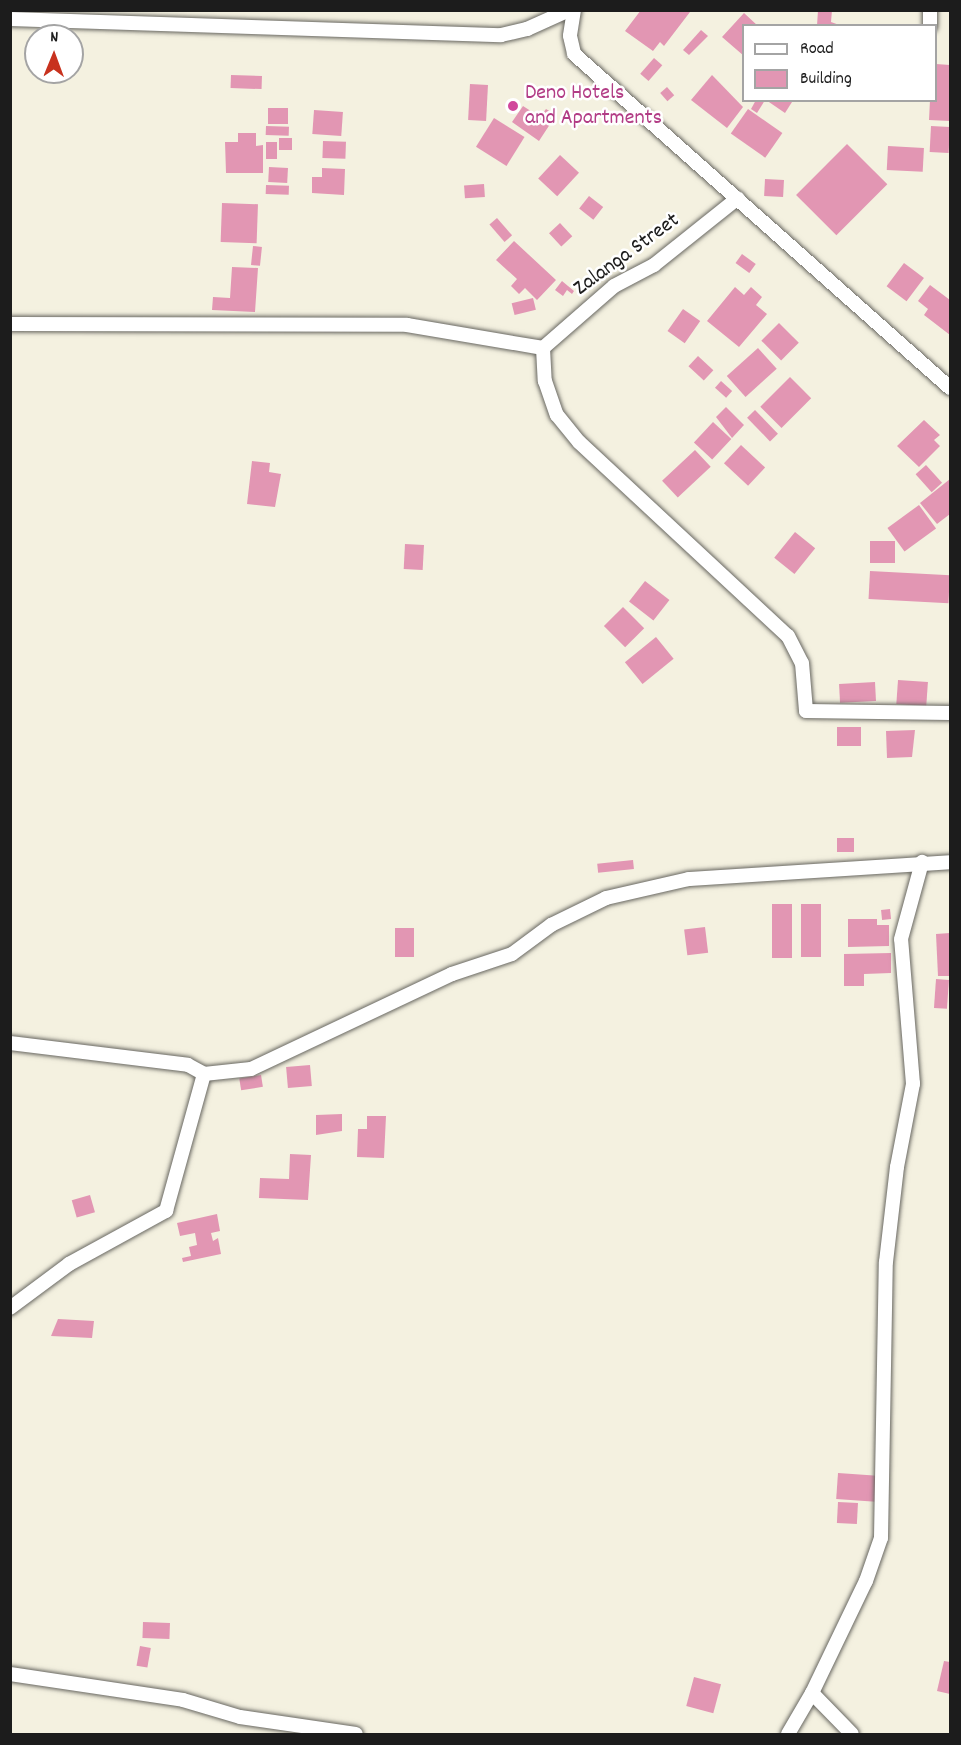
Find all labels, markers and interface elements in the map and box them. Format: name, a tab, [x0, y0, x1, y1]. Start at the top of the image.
north arrow	[24, 24, 84, 84]
legend	[742, 24, 937, 102]
text: N	[50, 26, 58, 49]
text: Road	[800, 37, 834, 62]
text: Building	[800, 67, 852, 92]
place label: Deno Hotels and Apartments	[525, 80, 662, 132]
marker: Deno Hotels and Apartments	[506, 99, 520, 113]
street label: Zalanga Street	[569, 208, 685, 302]

